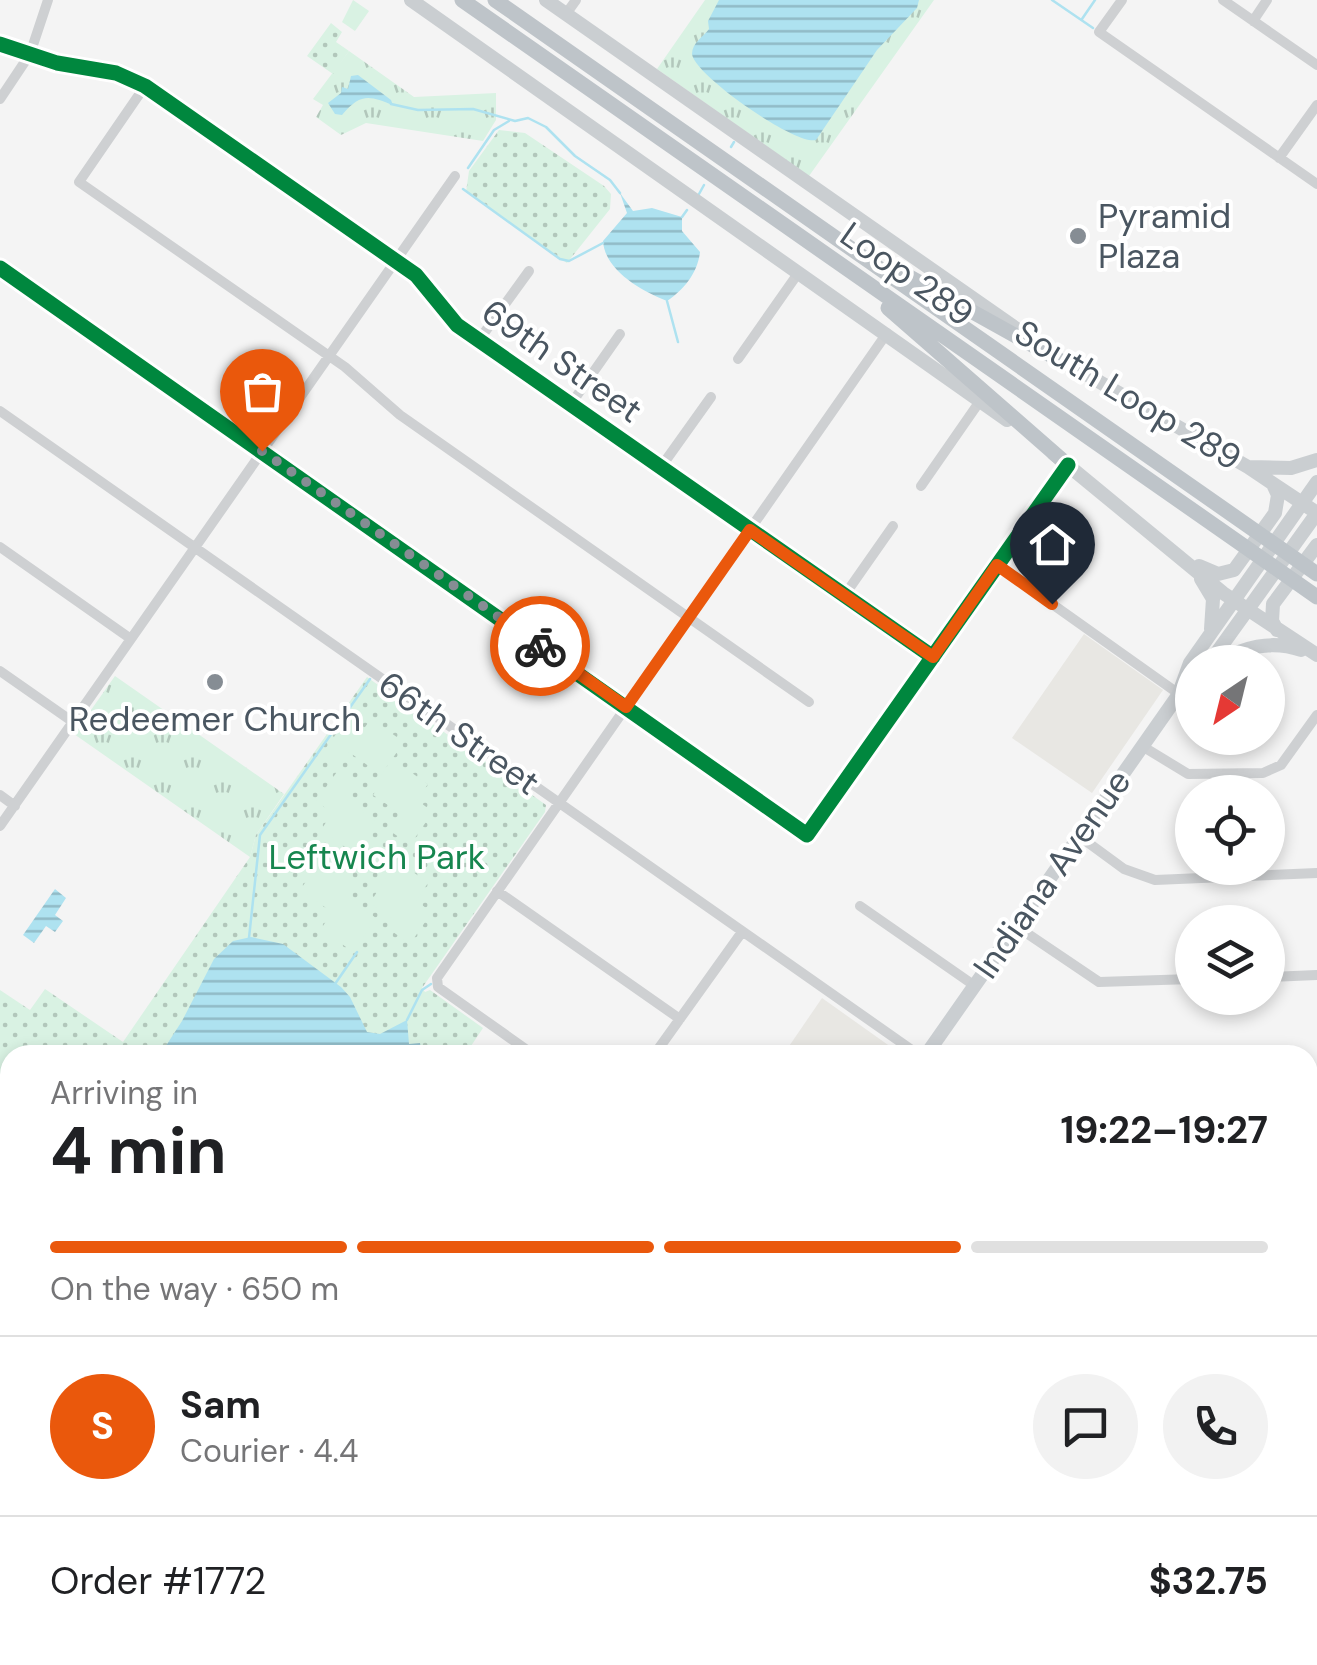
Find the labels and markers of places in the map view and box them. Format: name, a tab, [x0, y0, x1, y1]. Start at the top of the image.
place label: Pyramid Plaza	[1098, 193, 1231, 279]
marker: Pyramid Plaza	[1067, 225, 1089, 247]
pin	[220, 349, 305, 452]
pin	[1010, 502, 1095, 605]
marker: Redeemer Church	[204, 671, 226, 693]
place label: Redeemer Church	[69, 696, 361, 742]

